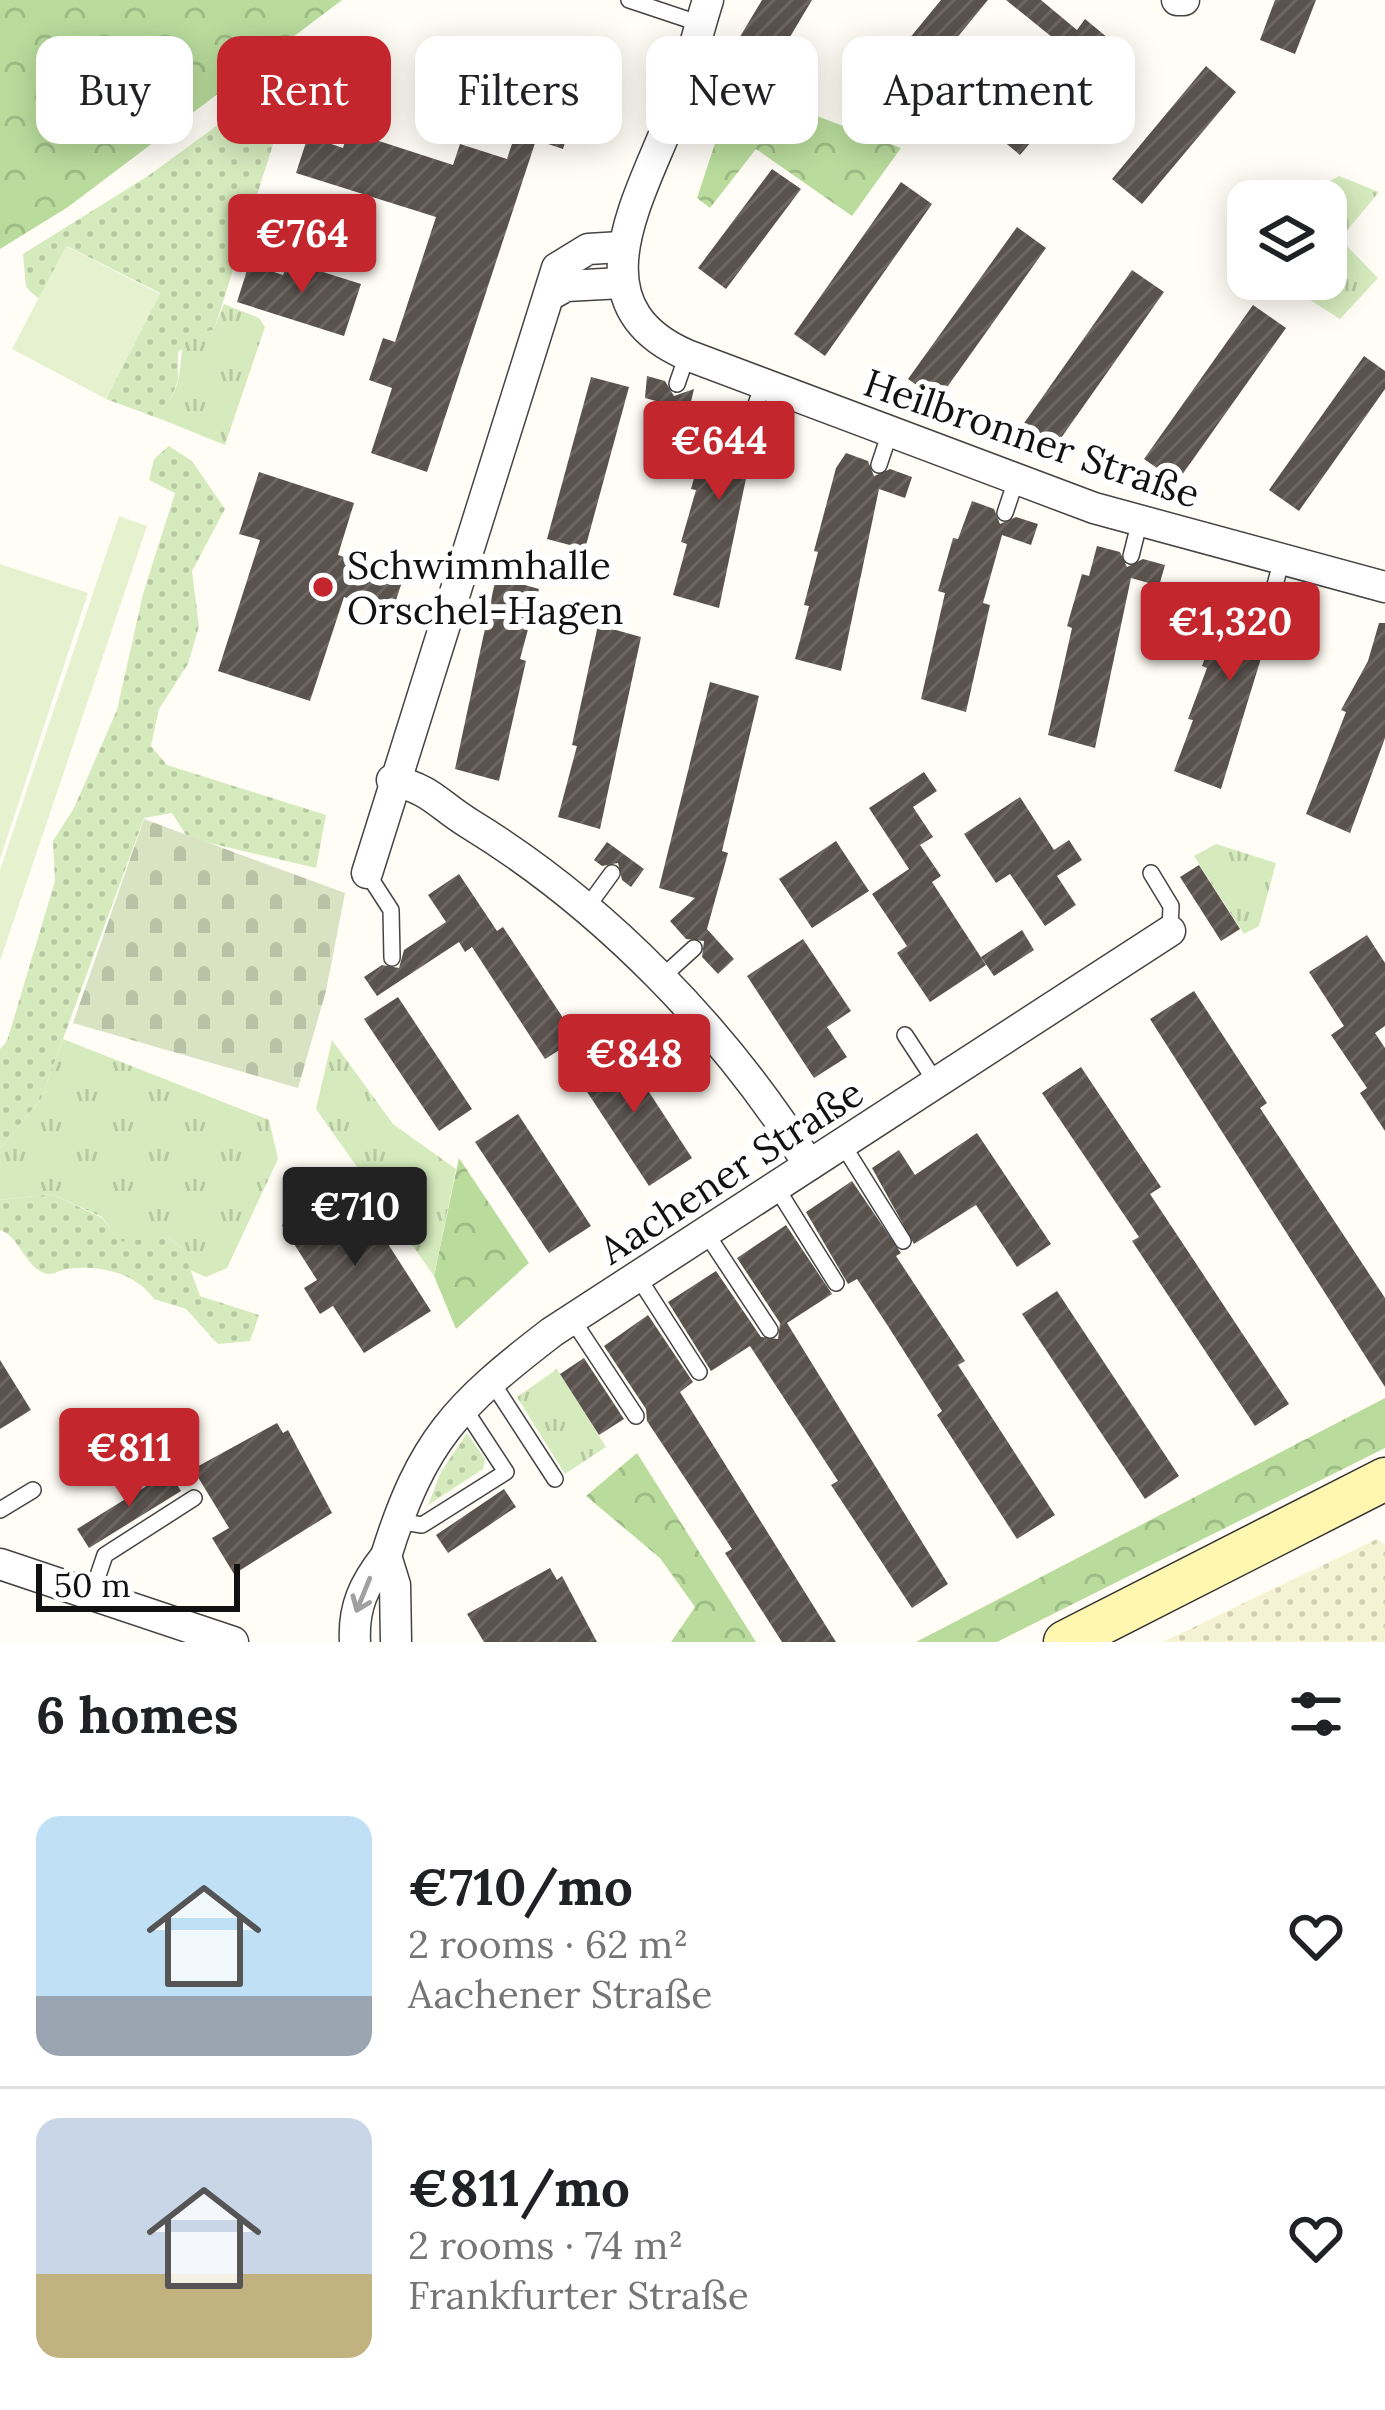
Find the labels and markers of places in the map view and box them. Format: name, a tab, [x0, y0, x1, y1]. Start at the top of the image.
pin: €764	[231, 194, 373, 296]
pin: €644	[648, 401, 790, 503]
place label: Schwimmhalle Orschel-Hagen	[347, 540, 624, 635]
marker: Schwimmhalle Orschel-Hagen	[310, 574, 336, 600]
pin: €1,320	[1132, 582, 1328, 684]
pin: €848	[563, 1014, 705, 1116]
pin: €710	[284, 1167, 426, 1269]
pin: €811	[58, 1408, 200, 1510]

